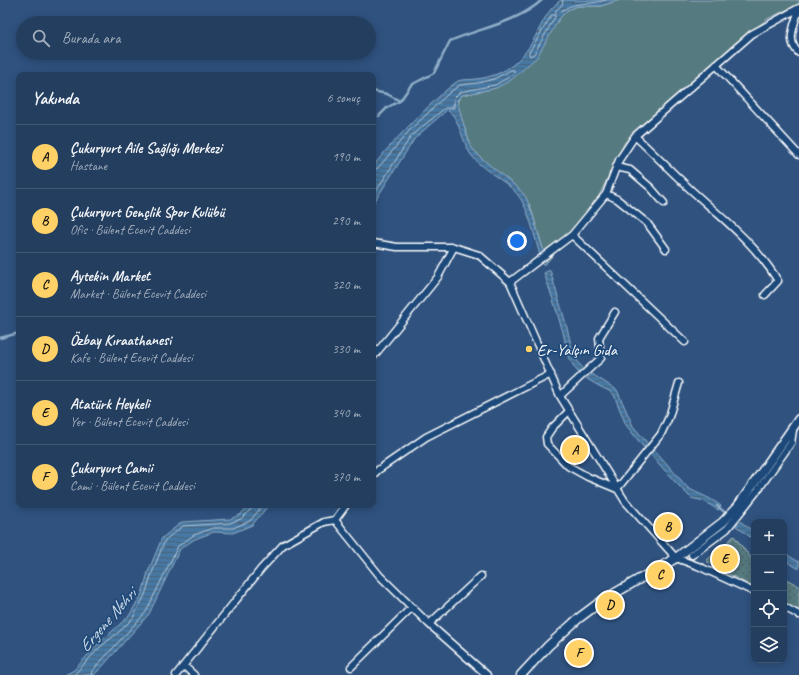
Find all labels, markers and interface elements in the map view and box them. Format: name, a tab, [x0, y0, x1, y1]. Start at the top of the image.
search box	[16, 16, 376, 60]
icon: search	[30, 27, 52, 49]
text: Burada ara	[62, 29, 120, 48]
text: Yakında	[32, 88, 79, 109]
text: 6 sonuç	[327, 90, 360, 106]
text: Çukuryurt Aile Sağlığı Merkezi	[70, 139, 222, 158]
text: A	[42, 149, 48, 165]
text: 190 m	[332, 149, 360, 165]
text: Hastane	[70, 158, 107, 174]
text: Çukuryurt Gençlik Spor Kulübü	[70, 203, 224, 222]
text: B	[42, 213, 48, 229]
text: 290 m	[332, 213, 360, 229]
text: Ofis · Bülent Ecevit Caddesi	[70, 222, 190, 238]
your location	[507, 231, 527, 251]
text: Aytekin Market	[70, 267, 150, 286]
text: C	[42, 277, 48, 293]
text: 320 m	[332, 277, 360, 293]
text: Market · Bülent Ecevit Caddesi	[70, 286, 206, 302]
text: Özbay Kıraathanesi	[70, 331, 171, 350]
place label: Er-Yalçın Gıda	[537, 340, 618, 360]
text: D	[41, 341, 49, 357]
text: 330 m	[332, 341, 360, 357]
marker: Er-Yalçın Gıda	[524, 344, 534, 354]
text: Kafe · Bülent Ecevit Caddesi	[70, 350, 193, 366]
text: Atatürk Heykeli	[70, 395, 149, 414]
text: E	[42, 405, 48, 421]
text: 340 m	[332, 405, 360, 421]
text: Yer · Bülent Ecevit Caddesi	[70, 414, 188, 430]
pin: A	[562, 435, 588, 465]
text: Çukuryurt Camii	[70, 459, 152, 478]
text: F	[42, 469, 48, 485]
text: 370 m	[332, 469, 360, 485]
text: Cami · Bülent Ecevit Caddesi	[70, 478, 195, 494]
pin: B	[655, 512, 681, 542]
map controls	[751, 519, 787, 663]
button: +	[751, 519, 787, 555]
pin: E	[712, 544, 738, 574]
button: −	[751, 555, 787, 591]
pin: C	[647, 560, 673, 590]
water label: Ergene Nehri	[74, 581, 144, 656]
pin: D	[597, 590, 623, 620]
button: locate	[751, 591, 787, 627]
button: layers	[751, 627, 787, 663]
pin: F	[566, 638, 592, 668]

